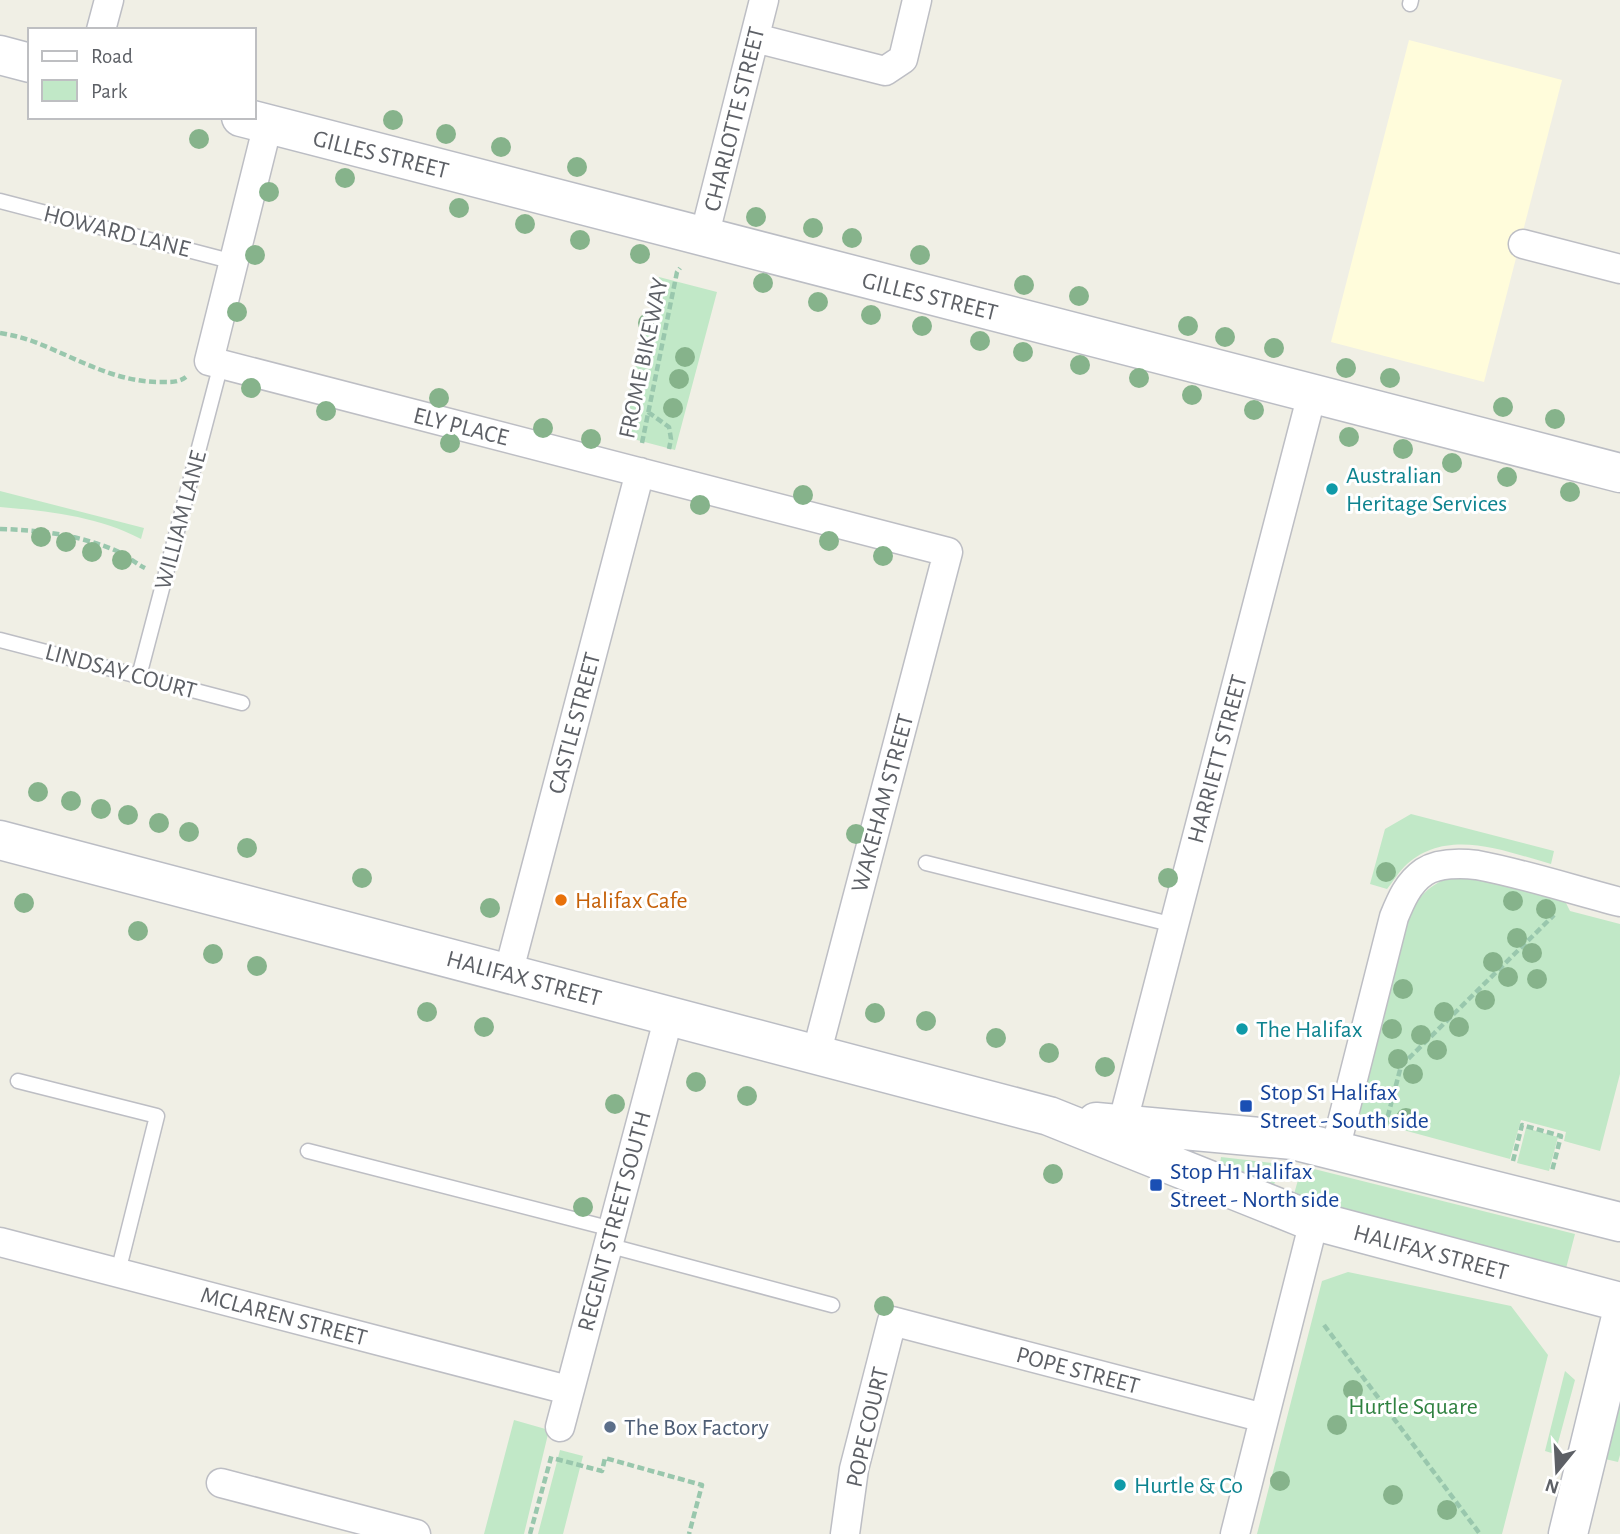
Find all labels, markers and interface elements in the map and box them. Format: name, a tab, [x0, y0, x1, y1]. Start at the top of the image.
street label: CHARLOTTE STREET	[700, 24, 770, 214]
legend	[28, 28, 256, 119]
text: Road	[91, 46, 133, 67]
text: Park	[91, 81, 128, 102]
street label: GILLES STREET	[311, 127, 451, 183]
street label: HOWARD LANE	[41, 202, 193, 262]
street label: GILLES STREET	[860, 269, 1000, 325]
street label: FROME BIKEWAY	[615, 275, 673, 441]
street label: ELY PLACE	[411, 404, 511, 450]
street label: WILLIAM LANE	[151, 448, 211, 592]
place label: Australian Heritage Services	[1346, 464, 1507, 516]
marker: Australian Heritage Services	[1324, 481, 1340, 497]
street label: LINDSAY COURT	[42, 640, 199, 704]
street label: CASTLE STREET	[545, 650, 605, 797]
street label: HARRIETT STREET	[1184, 672, 1252, 846]
street label: WAKEHAM STREET	[848, 711, 918, 895]
place label: Halifax Cafe	[575, 889, 688, 913]
marker: Halifax Cafe	[553, 892, 569, 908]
street label: HALIFAX STREET	[444, 947, 604, 1011]
place label: The Halifax	[1256, 1018, 1363, 1042]
marker: The Halifax	[1234, 1021, 1250, 1037]
place label: Stop S1 Halifax Street - South side	[1260, 1081, 1429, 1133]
marker: Stop S1 Halifax Street - South side	[1238, 1098, 1254, 1114]
street label: REGENT STREET SOUTH	[574, 1109, 656, 1334]
place label: Stop H1 Halifax Street - North side	[1170, 1160, 1339, 1212]
marker: Stop H1 Halifax Street - North side	[1148, 1177, 1164, 1193]
street label: HALIFAX STREET	[1351, 1221, 1511, 1285]
street label: MCLAREN STREET	[198, 1283, 370, 1351]
street label: POPE STREET	[1013, 1343, 1142, 1399]
street label: POPE COURT	[842, 1365, 894, 1490]
park label: Hurtle Square	[1348, 1395, 1478, 1419]
place label: The Box Factory	[624, 1416, 769, 1440]
marker: The Box Factory	[602, 1419, 618, 1435]
north arrow	[1522, 1436, 1592, 1506]
place label: Hurtle & Co	[1134, 1474, 1243, 1498]
text: N	[1543, 1475, 1561, 1497]
marker: Hurtle & Co	[1112, 1477, 1128, 1493]

